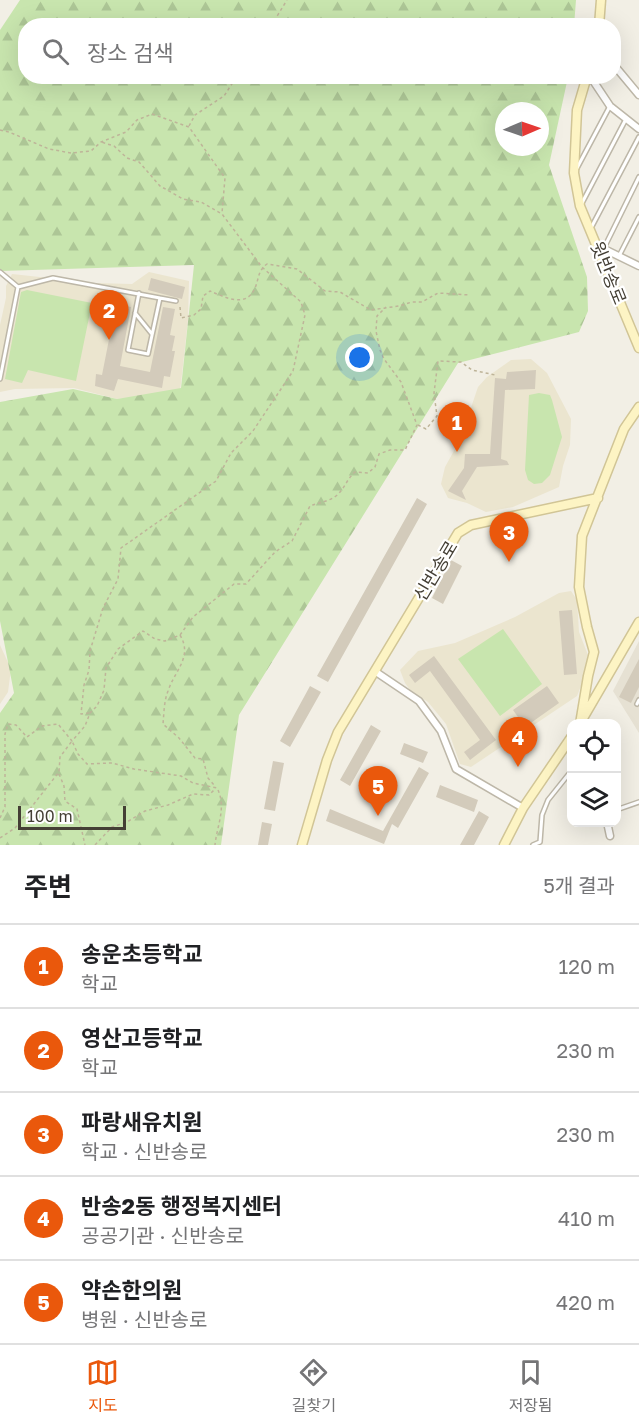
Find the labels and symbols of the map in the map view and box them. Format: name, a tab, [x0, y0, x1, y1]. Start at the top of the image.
north arrow	[495, 102, 549, 156]
street label: 윗반송로	[586, 238, 632, 307]
pin: 2	[90, 290, 128, 340]
your location	[345, 343, 374, 372]
pin: 1	[438, 402, 476, 452]
pin: 3	[490, 512, 528, 562]
street label: 신반송로	[409, 536, 462, 605]
pin: 4	[498, 718, 538, 767]
pin: 5	[358, 766, 398, 816]
scale bar	[18, 803, 126, 830]

